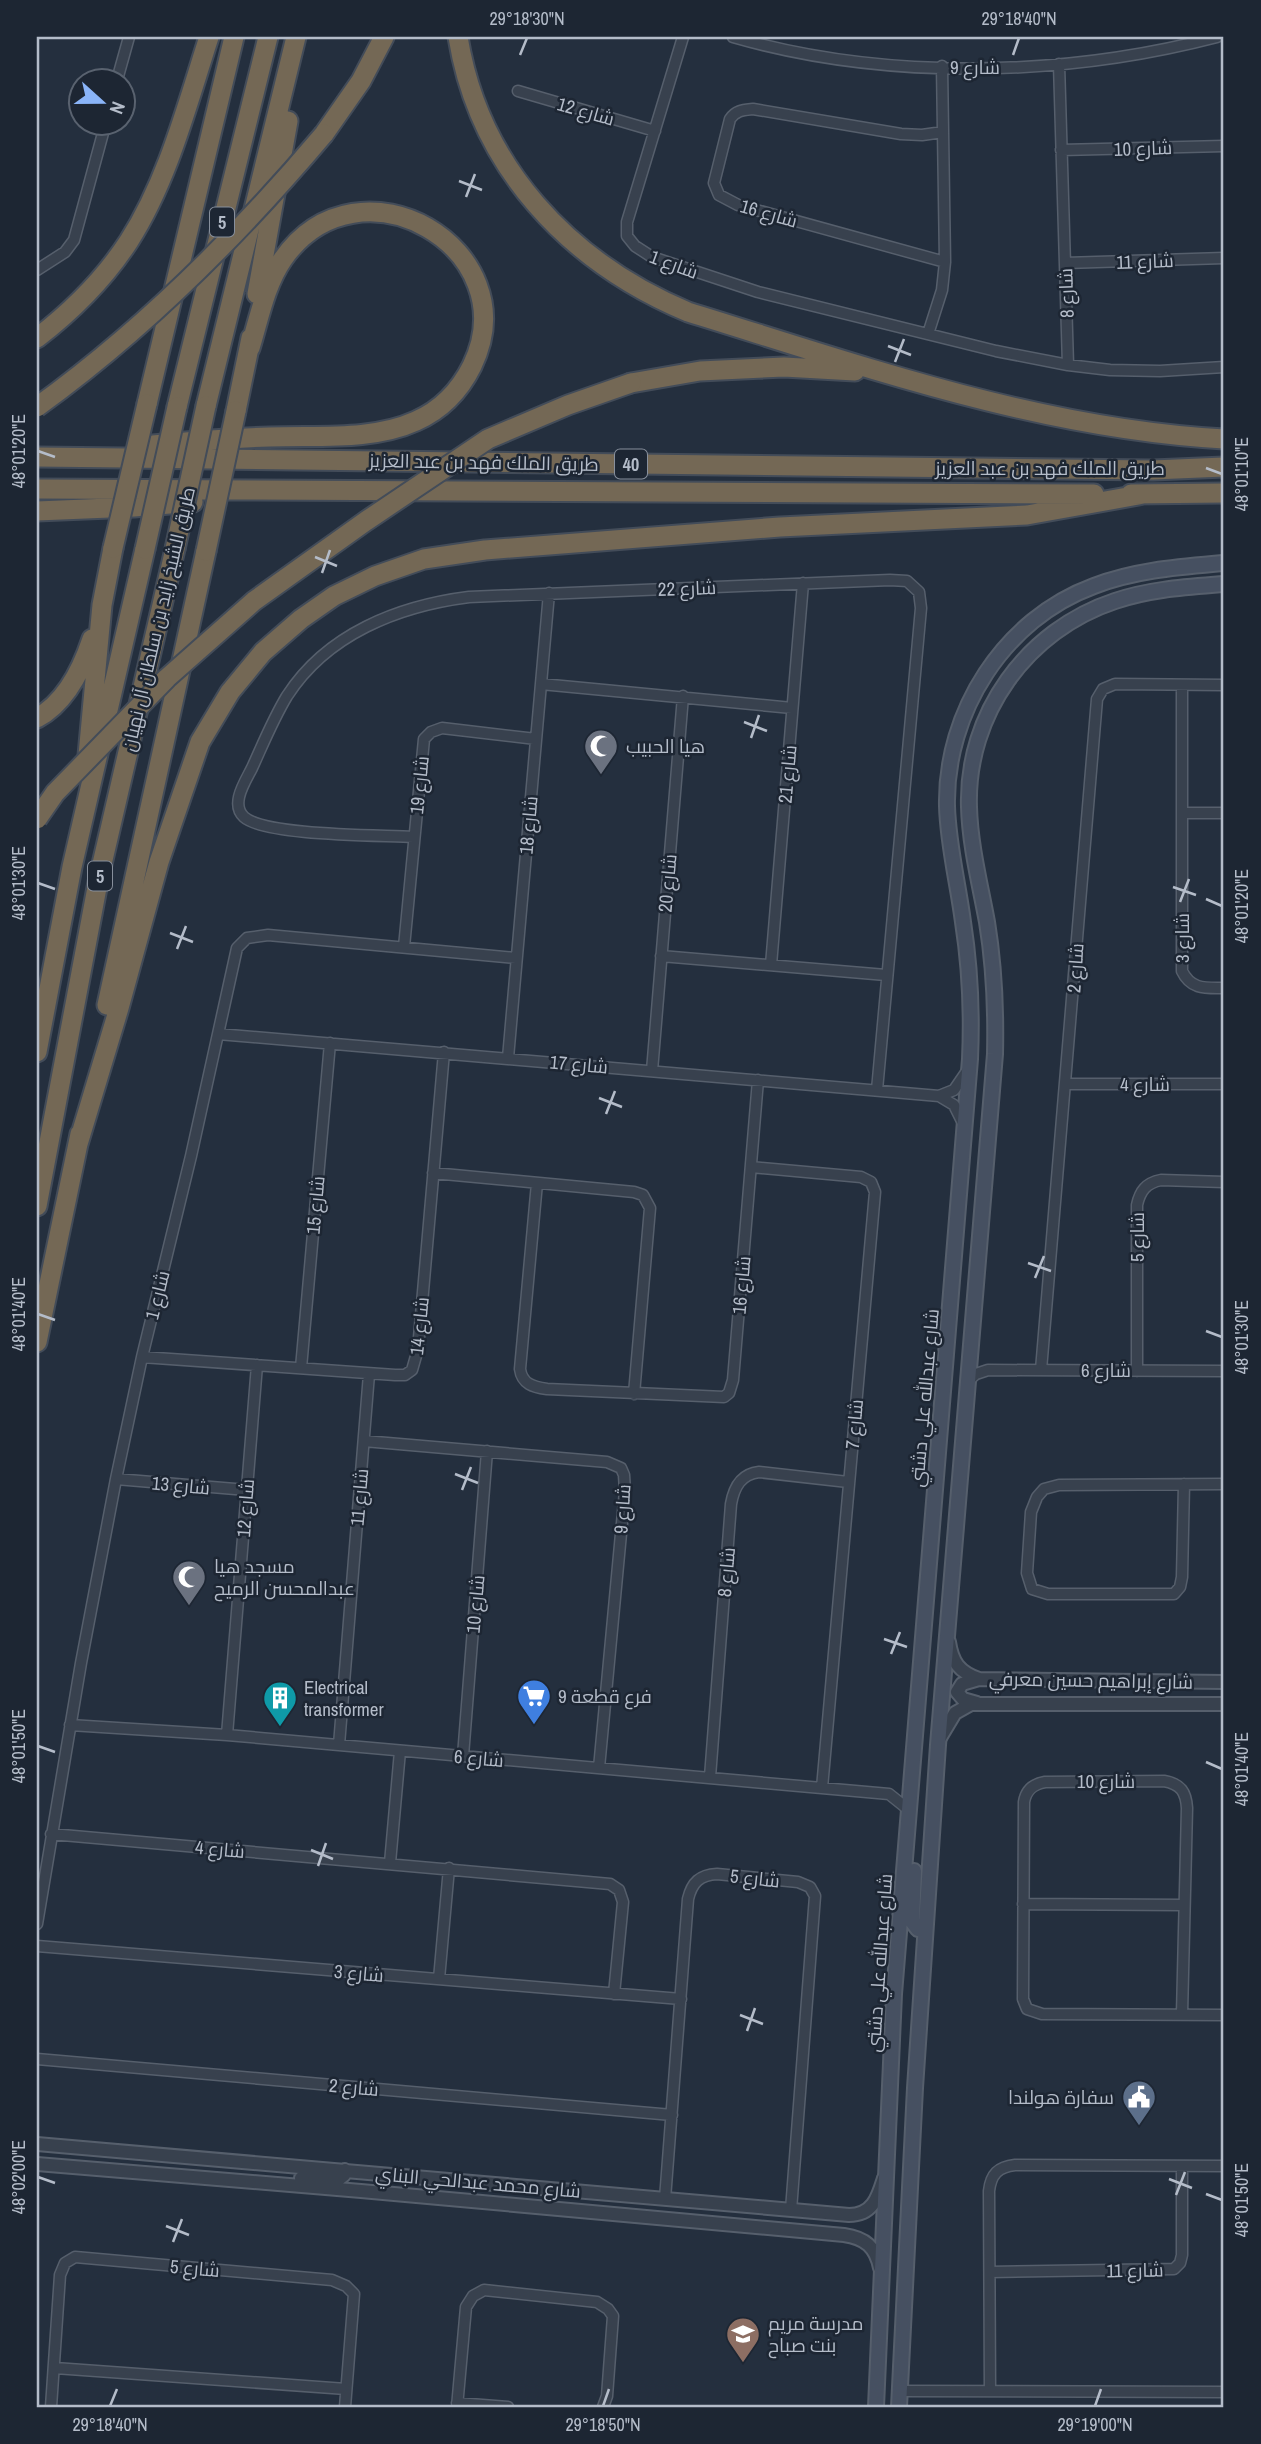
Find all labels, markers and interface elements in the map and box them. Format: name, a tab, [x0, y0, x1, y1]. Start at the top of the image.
text: 29°18'30"N	[489, 6, 565, 31]
text: 29°18'40"N	[981, 6, 1057, 31]
street label: شارع 9	[950, 54, 1000, 81]
north arrow	[66, 66, 136, 136]
street label: شارع 12	[554, 90, 618, 133]
text: N	[104, 98, 132, 118]
street label: شارع 10	[1113, 134, 1173, 163]
street label: شارع 16	[737, 192, 801, 235]
road number: 5	[210, 208, 234, 236]
street label: شارع 1	[646, 243, 702, 286]
street label: شارع 11	[1116, 247, 1174, 276]
street label: شارع 8	[1052, 268, 1081, 318]
text: 48°01'20"E	[6, 414, 31, 488]
text: 48°01'10"E	[1229, 437, 1254, 511]
street label: طريق الملك فهد بن عبد العزيز	[368, 447, 599, 477]
road number: 40	[615, 450, 647, 478]
street label: طريق الملك فهد بن عبد العزيز	[934, 455, 1165, 481]
street label: طريق الشيخ زايد بن سلطان آل نهيان	[115, 484, 202, 754]
street label: شارع 22	[657, 574, 717, 603]
mosque icon: هيا الحبيب	[582, 727, 620, 776]
place label: هيا الحبيب	[626, 733, 705, 759]
street label: شارع 21	[772, 744, 803, 804]
street label: شارع 19	[403, 755, 436, 816]
street label: شارع 18	[513, 795, 544, 855]
text: 48°01'30"E	[6, 846, 31, 920]
street label: شارع 20	[652, 853, 683, 913]
road number: 5	[88, 862, 112, 890]
text: 48°01'20"E	[1229, 869, 1254, 943]
street label: شارع 3	[1169, 913, 1196, 963]
street label: شارع 2	[1060, 942, 1091, 994]
street label: شارع 17	[549, 1049, 609, 1080]
street label: شارع 4	[1120, 1071, 1170, 1098]
street label: شارع 15	[300, 1175, 331, 1235]
street label: شارع 5	[1124, 1212, 1151, 1262]
street label: شارع 16	[726, 1255, 757, 1315]
street label: شارع 1	[138, 1268, 177, 1323]
text: 48°01'40"E	[6, 1277, 31, 1351]
street label: شارع 14	[403, 1296, 436, 1357]
text: 48°01'30"E	[1229, 1300, 1254, 1374]
street label: شارع عبدالله علي دشتي	[903, 1308, 947, 1489]
street label: شارع 6	[1081, 1357, 1131, 1384]
street label: شارع 7	[839, 1398, 870, 1450]
street label: شارع 11	[344, 1467, 375, 1527]
street label: شارع 13	[151, 1470, 211, 1501]
street label: شارع 12	[230, 1478, 261, 1538]
street label: شارع 9	[607, 1483, 638, 1535]
street label: شارع 8	[711, 1546, 742, 1598]
place label: مسجد هيا عبدالمحسن الرميح	[214, 1553, 355, 1602]
mosque icon: مسجد هيا عبدالمحسن الرميح	[170, 1558, 208, 1607]
street label: شارع 10	[460, 1574, 491, 1634]
street label: شارع إبراهيم حسين معرفي	[989, 1665, 1193, 1697]
place label: Electrical transformer	[304, 1674, 384, 1722]
supermarket icon: فرع قطعة 9	[515, 1677, 553, 1726]
building icon: Electrical transformer	[261, 1679, 299, 1728]
place label: فرع قطعة 9	[558, 1683, 652, 1710]
text: 48°01'50"E	[6, 1709, 31, 1783]
text: 48°01'40"E	[1229, 1732, 1254, 1806]
street label: شارع 6	[453, 1743, 505, 1774]
street label: شارع 10	[1077, 1768, 1135, 1795]
street label: شارع 4	[194, 1834, 246, 1865]
street label: شارع 5	[729, 1862, 781, 1895]
street label: شارع عبدالله علي دشتي	[860, 1873, 900, 2053]
street label: شارع 3	[333, 1958, 385, 1989]
street label: شارع 2	[328, 2072, 380, 2103]
public building icon: سفارة هولندا	[1120, 2078, 1158, 2127]
place label: سفارة هولندا	[1008, 2084, 1114, 2110]
text: 48°02'00"E	[6, 2140, 31, 2214]
street label: شارع محمد عبدالحي البناي	[374, 2160, 582, 2206]
text: 48°01'50"E	[1229, 2163, 1254, 2237]
street label: شارع 5	[169, 2253, 221, 2284]
street label: شارع 11	[1106, 2257, 1164, 2284]
place label: مدرسة مريم بنت صباح	[768, 2310, 863, 2359]
school or university icon: مدرسة مريم بنت صباح	[724, 2315, 762, 2364]
text: 29°18'40"N	[72, 2412, 148, 2437]
text: 29°18'50"N	[565, 2412, 641, 2437]
text: 29°19'00"N	[1057, 2412, 1133, 2437]

